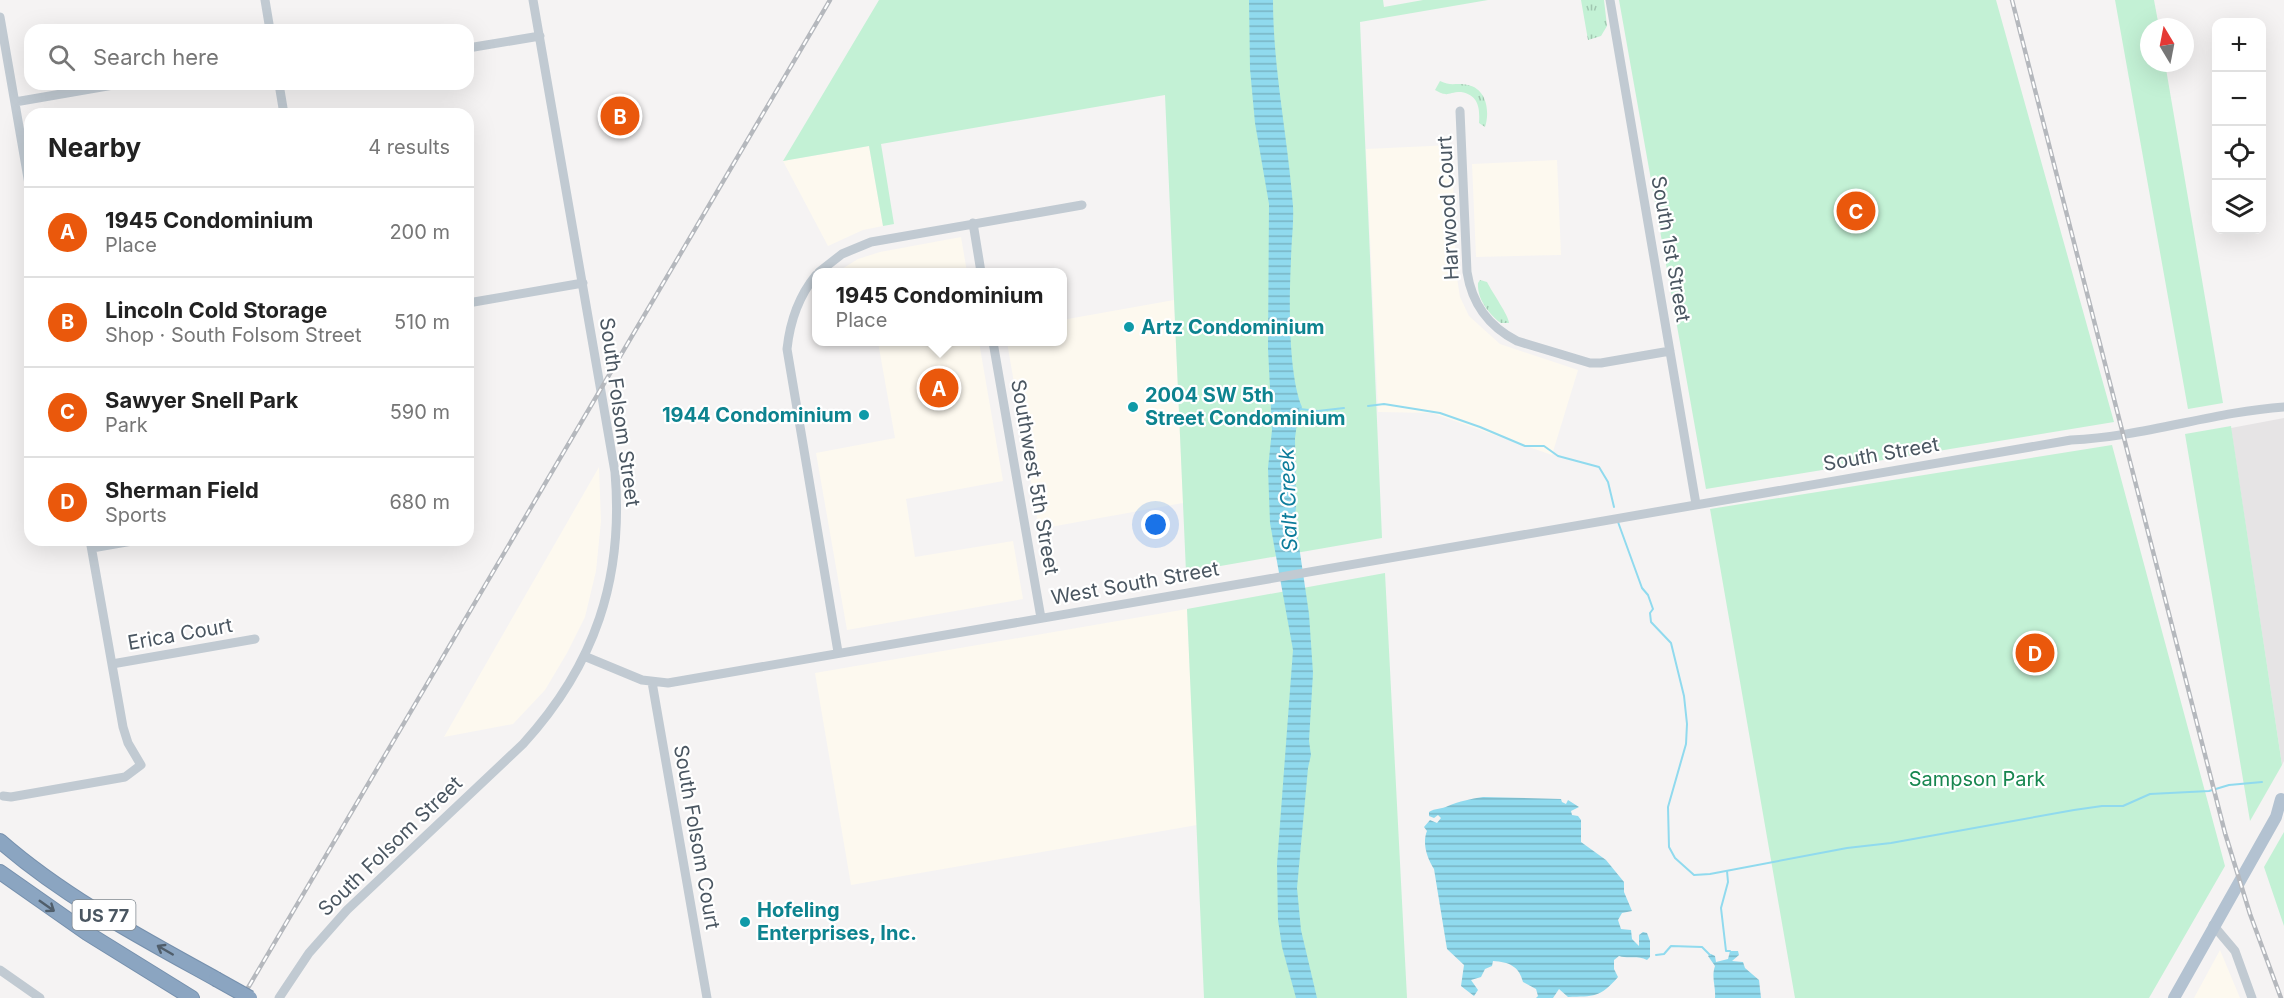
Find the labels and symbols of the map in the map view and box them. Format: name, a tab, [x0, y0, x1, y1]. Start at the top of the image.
north arrow	[2140, 18, 2194, 72]
pin: B	[600, 94, 640, 138]
street label: Harwood Court	[1432, 135, 1464, 281]
street label: South 1st Street	[1646, 174, 1696, 324]
pin: C	[1836, 188, 1876, 234]
place label: Artz Condominium	[1141, 315, 1325, 339]
street label: South Folsom Street	[595, 316, 645, 509]
marker: Artz Condominium	[1122, 320, 1136, 334]
pin: A	[920, 366, 958, 410]
street label: Southwest 5th Street	[1006, 377, 1064, 577]
place label: 2004 SW 5th Street Condominium	[1145, 383, 1346, 430]
marker: 2004 SW 5th Street Condominium	[1126, 400, 1140, 414]
place label: 1944 Condominium	[662, 403, 852, 427]
marker: 1944 Condominium	[857, 408, 871, 422]
street label: South Street	[1821, 432, 1941, 476]
water label: Salt Creek	[1274, 448, 1302, 552]
your location	[1141, 510, 1170, 539]
street label: West South Street	[1049, 556, 1221, 610]
street label: Erica Court	[126, 613, 235, 655]
pin: D	[2016, 630, 2054, 676]
street label: South Folsom Court	[669, 743, 725, 932]
park label: Sampson Park	[1909, 767, 2045, 791]
street label: South Folsom Street	[313, 771, 467, 921]
place label: Hofeling Enterprises, Inc.	[757, 898, 917, 945]
one-way arrow	[38, 900, 55, 912]
road number: US 77	[72, 900, 136, 930]
marker: Hofeling Enterprises, Inc.	[738, 915, 752, 929]
one-way arrow	[157, 944, 174, 956]

